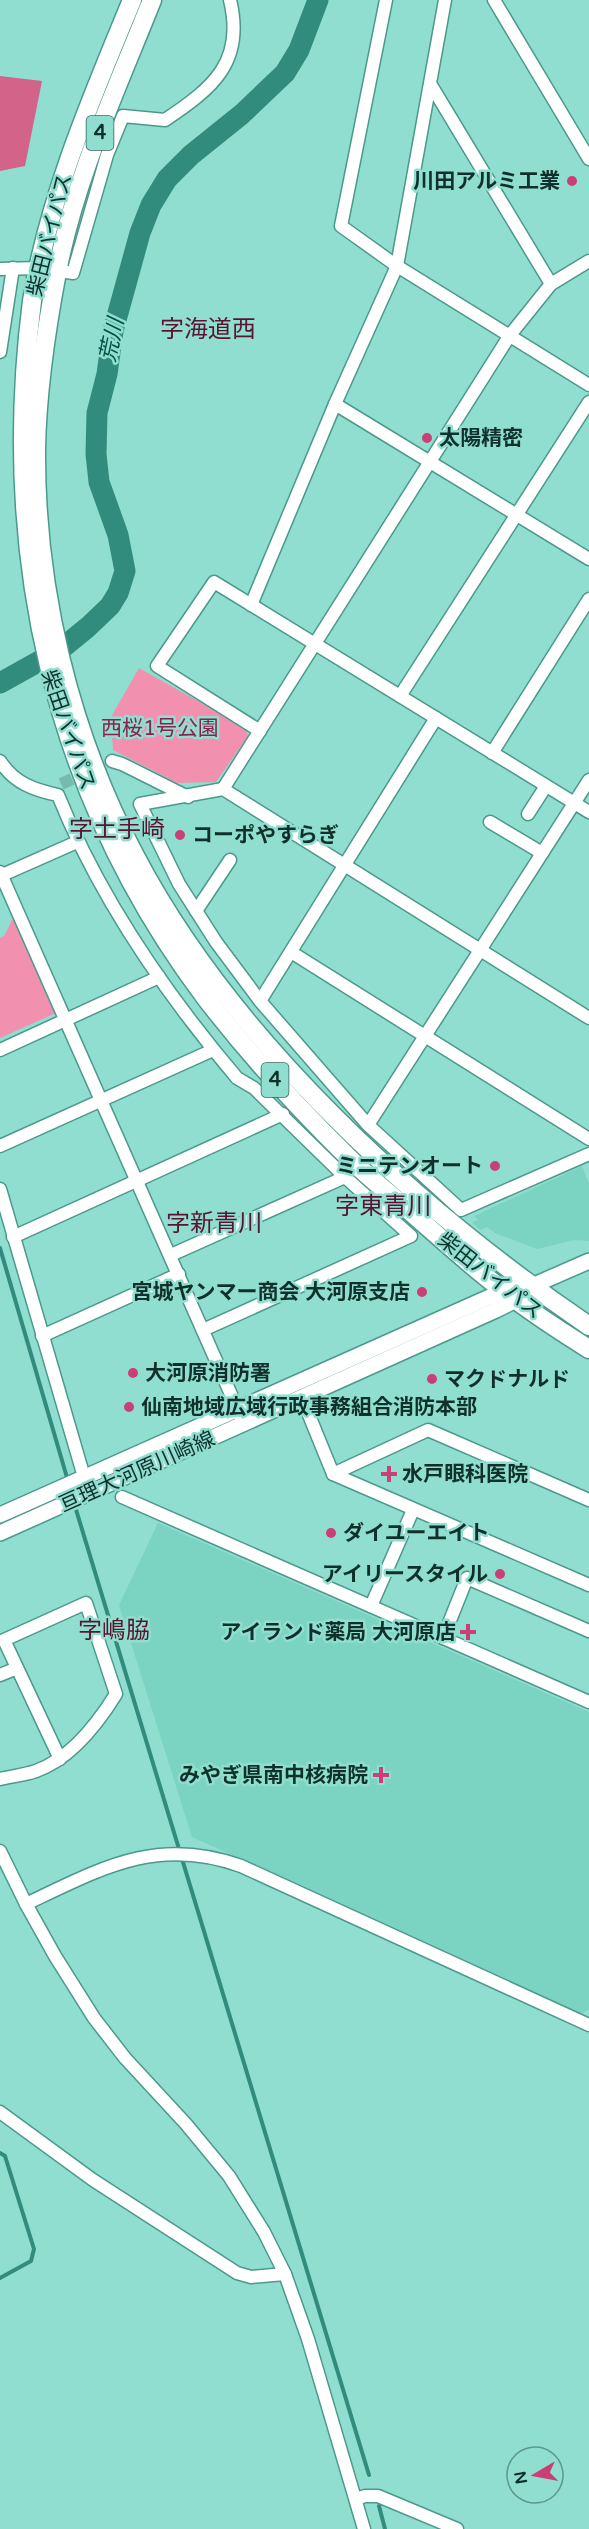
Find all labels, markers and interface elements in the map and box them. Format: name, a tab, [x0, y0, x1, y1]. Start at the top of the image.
road number: 4	[86, 116, 114, 150]
place label: 川田アルミ工業	[413, 169, 560, 194]
street label: 柴田バイパス	[23, 171, 77, 299]
marker: 川田アルミ工業	[565, 174, 579, 188]
water label: 荒川	[95, 314, 130, 364]
district label: 字海道西	[160, 315, 256, 344]
place label: 太陽精密	[439, 426, 523, 451]
marker: 太陽精密	[420, 431, 434, 445]
street label: 柴田バイパス	[36, 667, 100, 793]
park label: 西桜1号公園	[101, 716, 219, 741]
district label: 字土手崎	[69, 815, 165, 844]
place label: コーポやすらぎ	[192, 823, 339, 848]
marker: コーポやすらぎ	[173, 828, 187, 842]
road number: 4	[262, 1063, 288, 1097]
place label: ミニテンオート	[336, 1154, 483, 1179]
marker: ミニテンオート	[488, 1159, 502, 1173]
district label: 字東青川	[335, 1192, 431, 1221]
district label: 字新青川	[166, 1209, 262, 1238]
street label: 柴田バイパス	[433, 1227, 547, 1325]
place label: 宮城ヤンマー商会 大河原支店	[132, 1280, 410, 1305]
marker: 宮城ヤンマー商会 大河原支店	[415, 1285, 429, 1299]
place label: 大河原消防署	[145, 1361, 271, 1386]
marker: 大河原消防署	[126, 1366, 140, 1380]
place label: マクドナルド	[444, 1367, 570, 1392]
marker: マクドナルド	[425, 1372, 439, 1386]
place label: 仙南地域広域行政事務組合消防本部	[141, 1395, 477, 1420]
marker: 仙南地域広域行政事務組合消防本部	[122, 1400, 136, 1414]
street label: 亘理大河原川崎線	[55, 1426, 219, 1518]
place label: 水戸眼科医院	[402, 1462, 528, 1487]
marker: 水戸眼科医院	[380, 1465, 398, 1483]
place label: ダイユーエイト	[343, 1521, 490, 1546]
marker: ダイユーエイト	[324, 1526, 338, 1540]
place label: アイリースタイル	[322, 1562, 488, 1587]
marker: アイリースタイル	[493, 1567, 507, 1581]
district label: 字嶋脇	[78, 1616, 150, 1645]
place label: アイランド薬局 大河原店	[221, 1620, 456, 1645]
marker: アイランド薬局 大河原店	[461, 1625, 475, 1639]
place label: みやぎ県南中核病院	[179, 1763, 368, 1788]
marker: みやぎ県南中核病院	[372, 1766, 390, 1784]
north arrow	[505, 2445, 565, 2505]
text: N	[510, 2469, 532, 2485]

